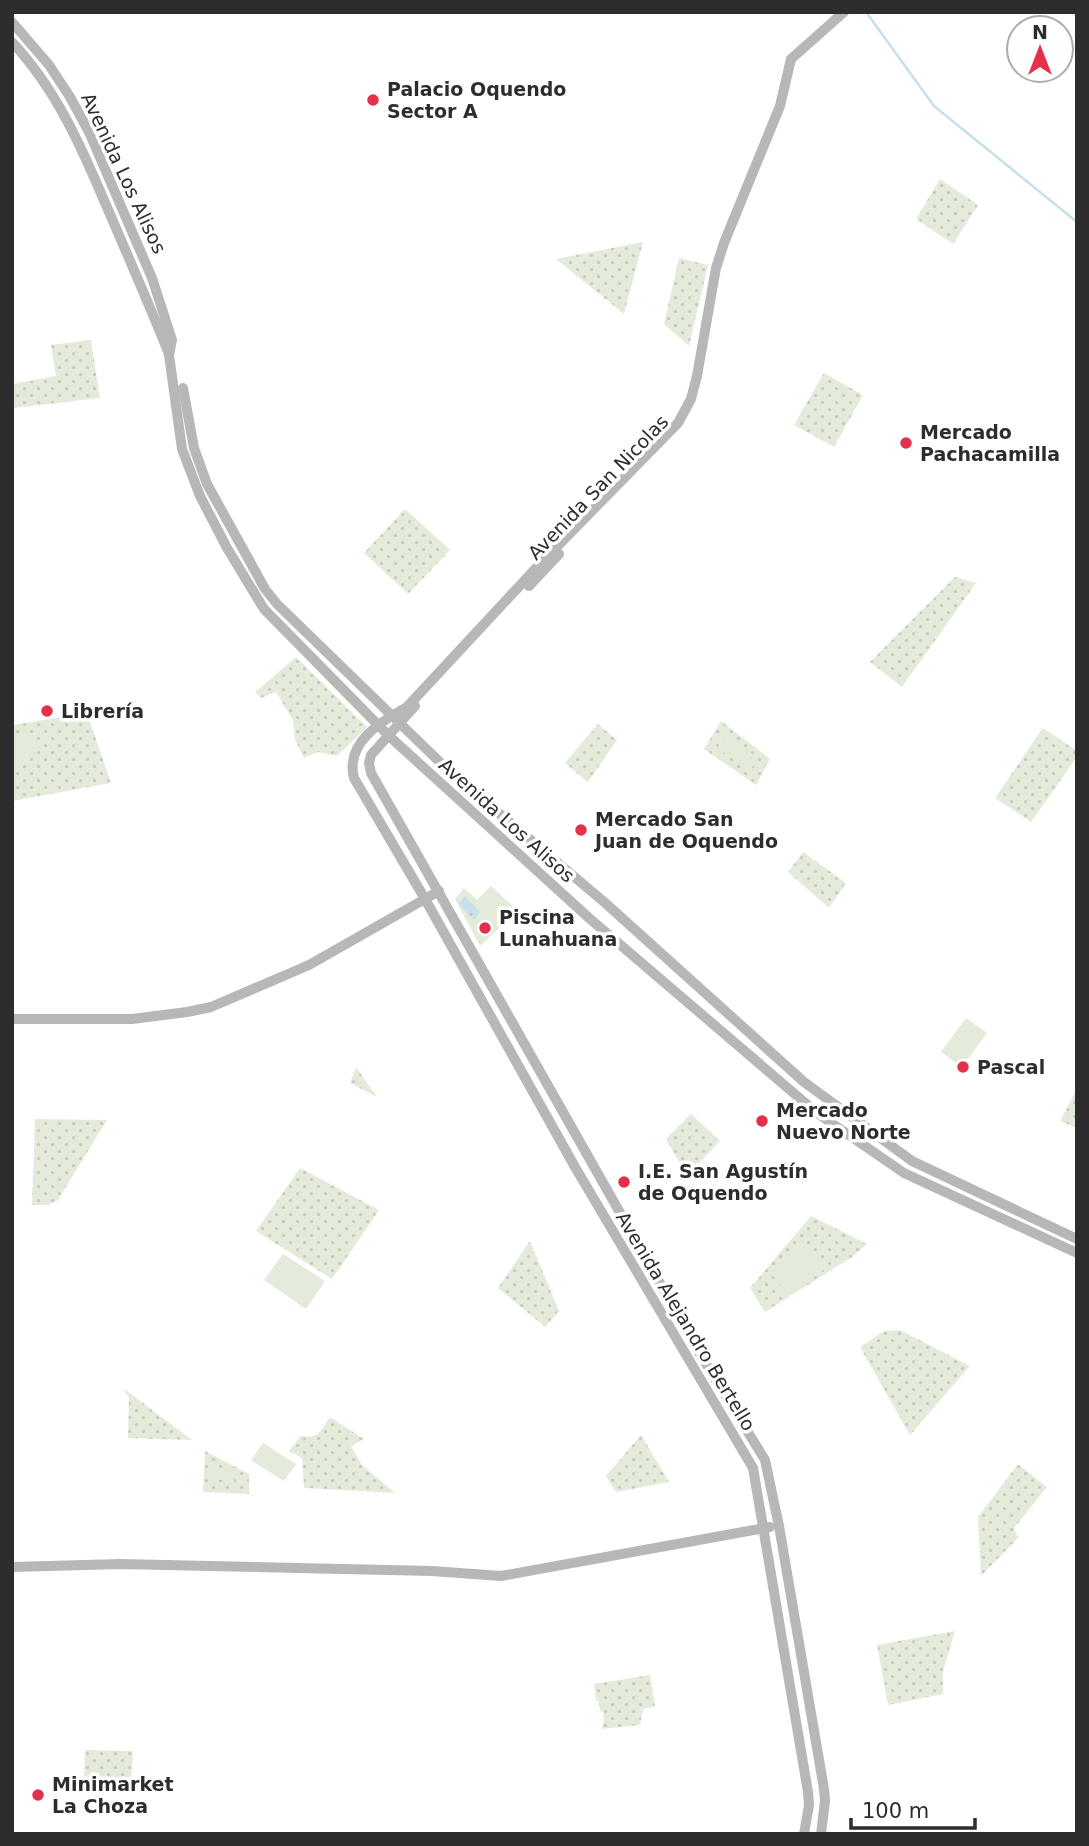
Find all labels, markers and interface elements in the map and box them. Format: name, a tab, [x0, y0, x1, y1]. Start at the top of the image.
north arrow	[1005, 14, 1075, 84]
text: N	[1032, 21, 1048, 43]
place label: Palacio Oquendo Sector A	[387, 78, 566, 122]
street label: Avenida Los Alisos	[77, 89, 171, 257]
marker: Palacio Oquendo Sector A	[365, 92, 381, 108]
street label: Avenida San Nicolas	[523, 410, 673, 564]
place label: Mercado Pachacamilla	[920, 421, 1060, 465]
marker: Mercado Pachacamilla	[898, 435, 914, 451]
place label: Librería	[61, 700, 144, 722]
marker: Librería	[39, 703, 55, 719]
street label: Avenida Los Alisos	[435, 753, 579, 887]
place label: Mercado San Juan de Oquendo	[593, 808, 778, 852]
marker: Mercado San Juan de Oquendo	[573, 822, 589, 838]
place label: Piscina Lunahuana	[499, 906, 617, 950]
marker: Piscina Lunahuana	[477, 920, 493, 936]
place label: Pascal	[977, 1056, 1045, 1078]
marker: Pascal	[955, 1059, 971, 1075]
place label: Mercado Nuevo Norte	[776, 1099, 911, 1143]
marker: Mercado Nuevo Norte	[754, 1113, 770, 1129]
place label: I.E. San Agustín de Oquendo	[638, 1160, 808, 1204]
marker: I.E. San Agustín de Oquendo	[616, 1174, 632, 1190]
street label: Avenida Alejandro Bertello	[612, 1207, 760, 1435]
place label: Minimarket La Choza	[52, 1773, 174, 1817]
scale bar	[851, 1786, 975, 1830]
marker: Minimarket La Choza	[30, 1787, 46, 1803]
text: 100 m	[862, 1799, 929, 1823]

